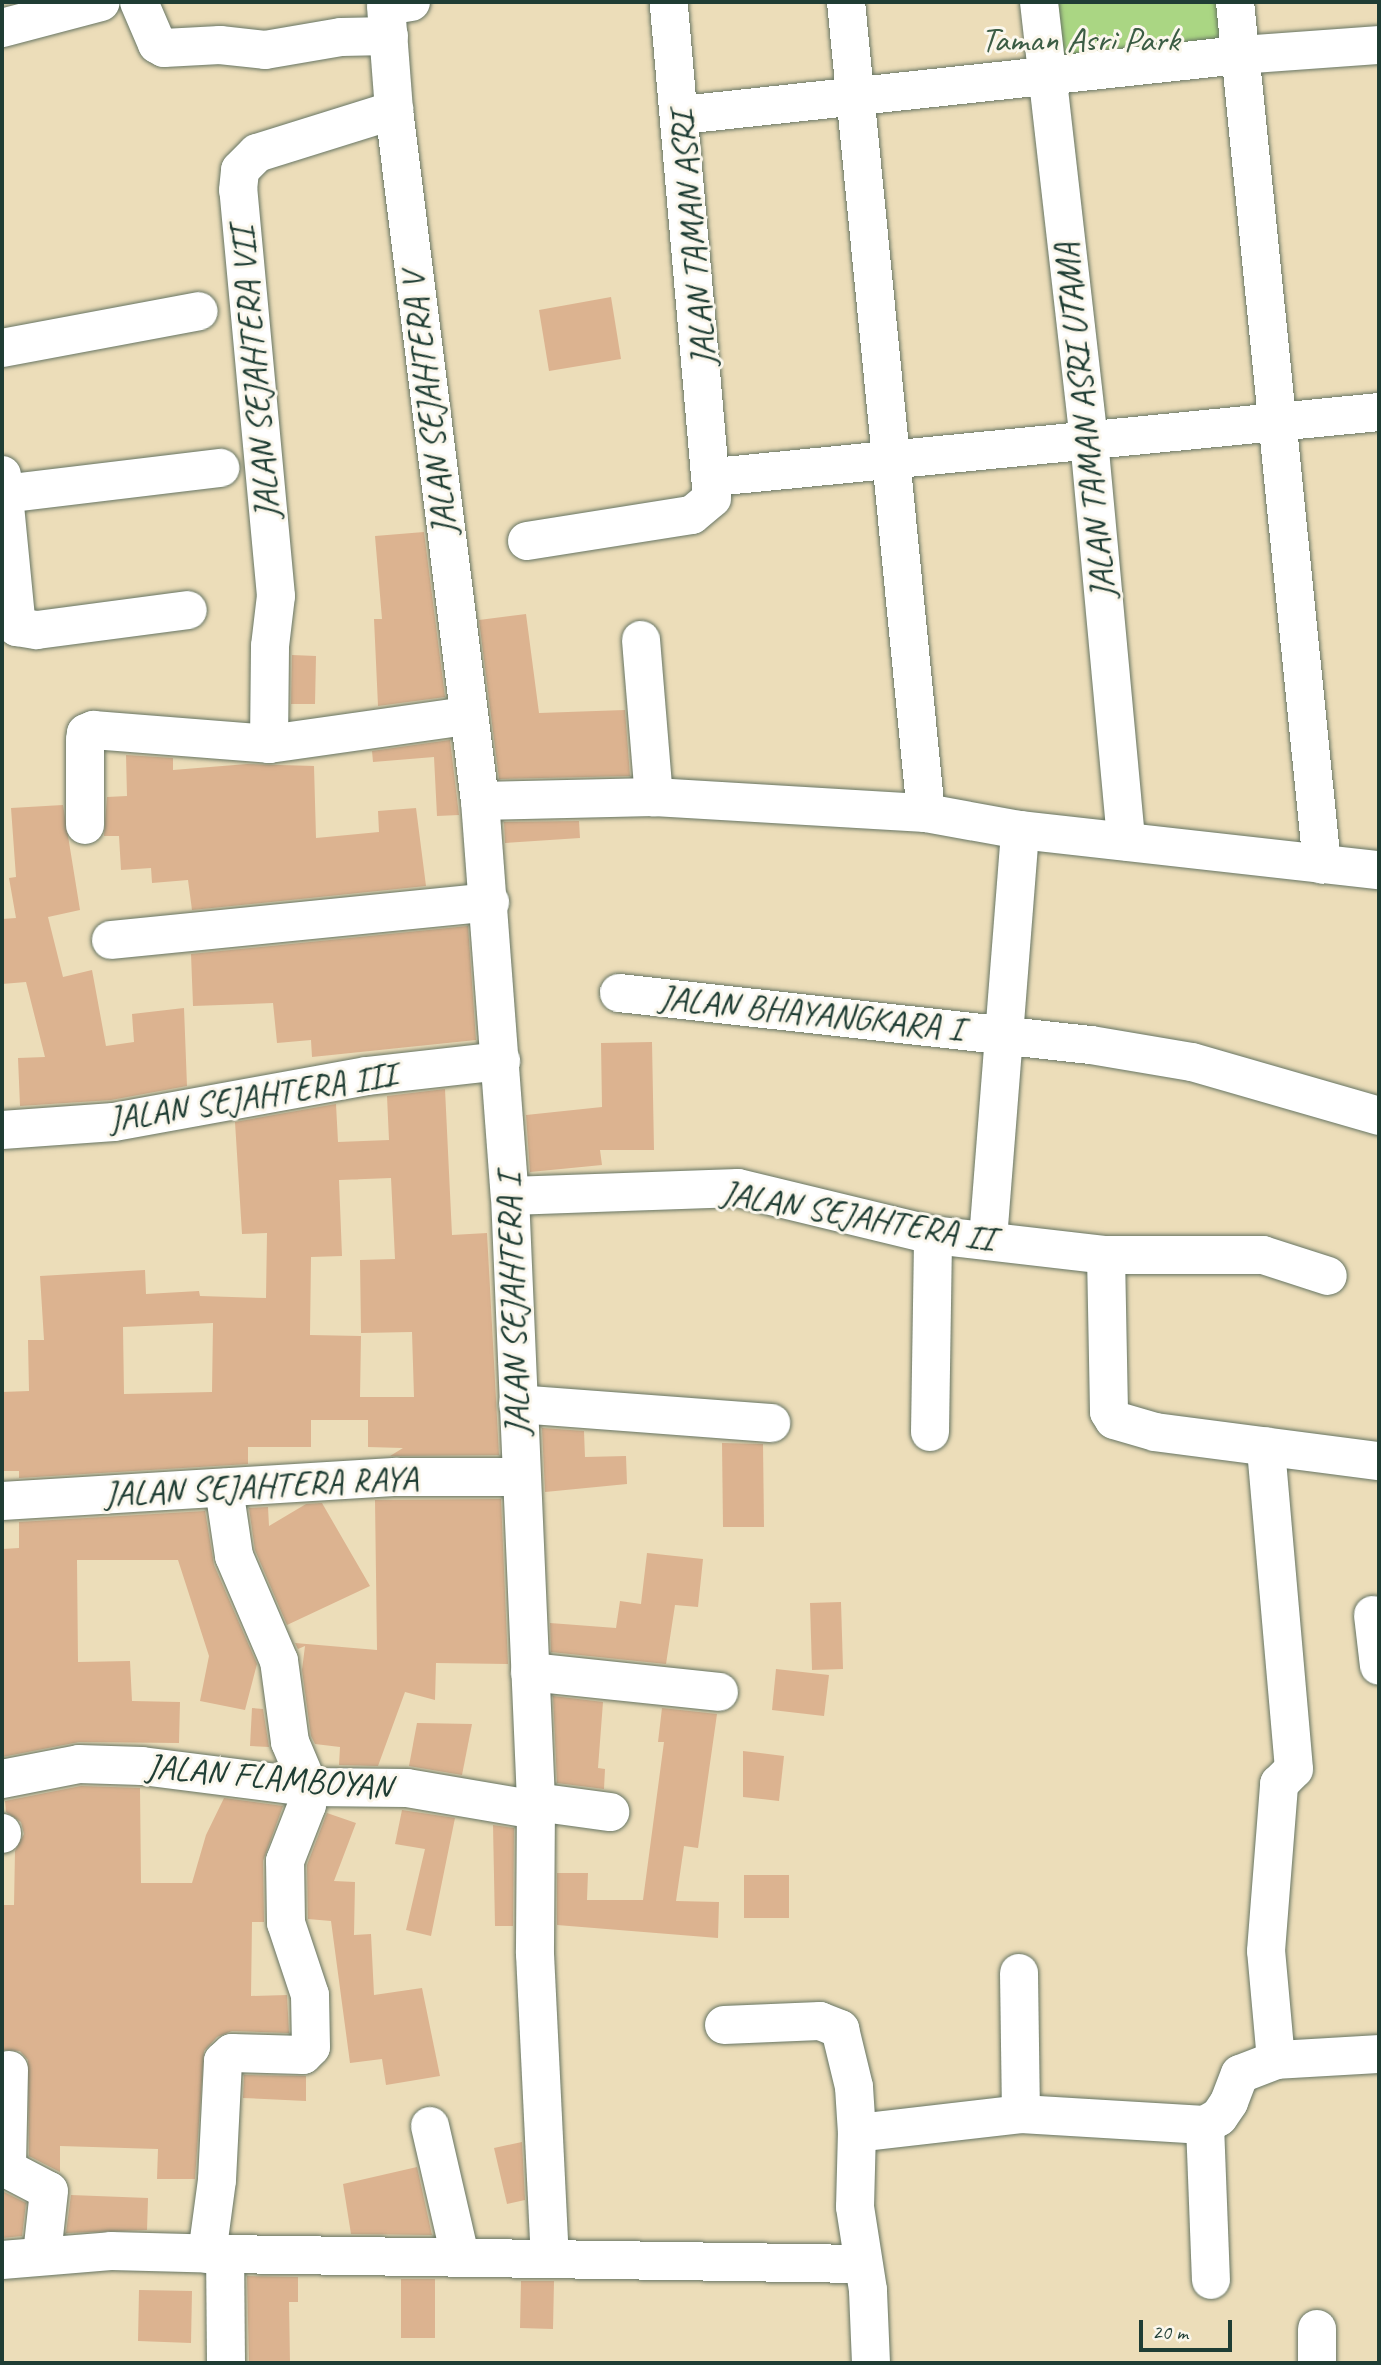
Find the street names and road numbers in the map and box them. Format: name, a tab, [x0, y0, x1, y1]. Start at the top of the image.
street label: JALAN TAMAN ASRI	[661, 111, 725, 367]
street label: JALAN SEJAHTERA VII	[221, 225, 289, 521]
street label: JALAN TAMAN ASRI UTAMA	[1046, 243, 1124, 599]
street label: JALAN SEJAHTERA V	[392, 270, 466, 538]
street label: JALAN BHAYANGKARA I	[657, 976, 965, 1050]
street label: JALAN SEJAHTERA III	[105, 1054, 399, 1140]
street label: JALAN SEJAHTERA II	[718, 1171, 998, 1261]
street label: JALAN SEJAHTERA I	[487, 1173, 539, 1437]
street label: JALAN SEJAHTERA RAYA	[103, 1457, 419, 1515]
street label: JALAN FLAMBOYAN	[144, 1745, 394, 1809]

